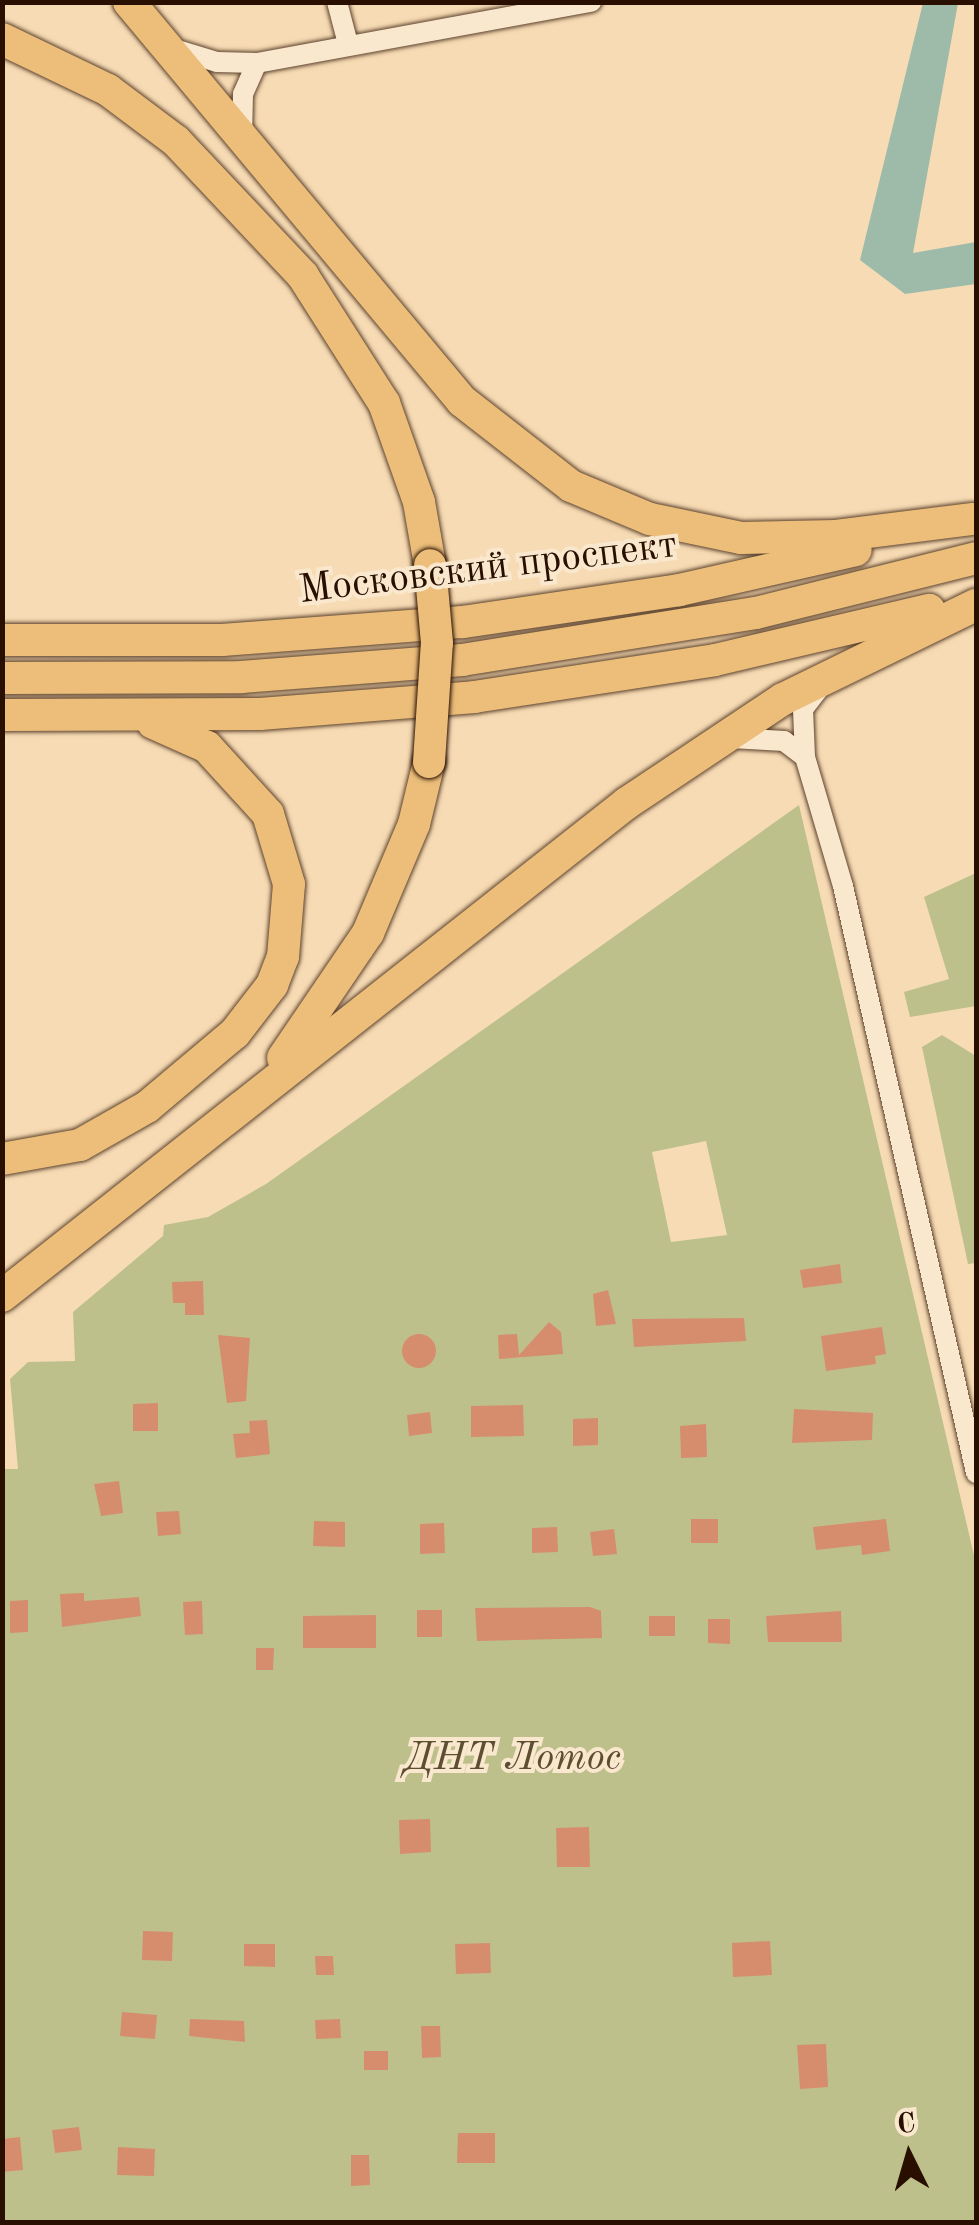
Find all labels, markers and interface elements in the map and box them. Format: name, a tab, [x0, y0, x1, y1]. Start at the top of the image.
street label: Московский проспект	[296, 522, 680, 616]
park label: ДНТ Лотос	[404, 1735, 622, 1783]
north arrow	[859, 2105, 959, 2205]
text: С	[896, 2110, 917, 2140]

